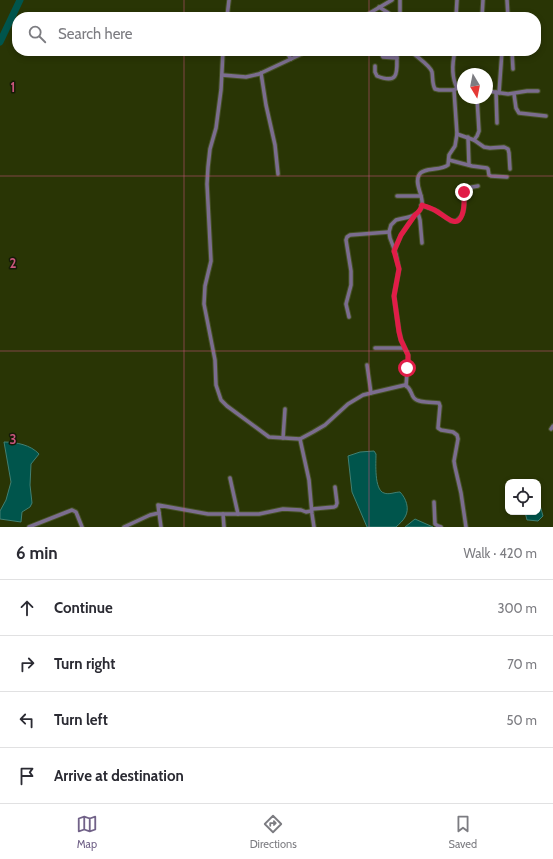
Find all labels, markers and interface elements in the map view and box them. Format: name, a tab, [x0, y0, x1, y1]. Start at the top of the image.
search box	[12, 12, 541, 56]
icon: search	[26, 23, 48, 45]
text: Search here	[58, 25, 133, 43]
north arrow	[457, 68, 493, 104]
text: 1	[11, 79, 15, 95]
route end	[455, 183, 473, 201]
text: 2	[10, 255, 17, 271]
route start	[398, 359, 416, 377]
text: 3	[9, 431, 17, 447]
map controls	[505, 479, 541, 515]
button: locate	[505, 479, 541, 515]
text: 6 min	[16, 543, 58, 563]
text: Walk · 420 m	[463, 545, 537, 561]
icon: ahead	[16, 597, 38, 619]
text: Continue	[54, 599, 113, 617]
text: 300 m	[497, 600, 537, 616]
icon: right	[16, 653, 38, 675]
text: Turn right	[54, 655, 115, 673]
text: 70 m	[507, 656, 537, 672]
icon: left	[16, 709, 38, 731]
text: Turn left	[54, 711, 108, 729]
text: 50 m	[507, 712, 537, 728]
icon: arrive	[16, 765, 38, 787]
text: Arrive at destination	[54, 767, 184, 785]
tab: Map	[76, 813, 98, 851]
tab: Directions	[250, 813, 297, 851]
tab: Saved	[449, 813, 477, 851]

